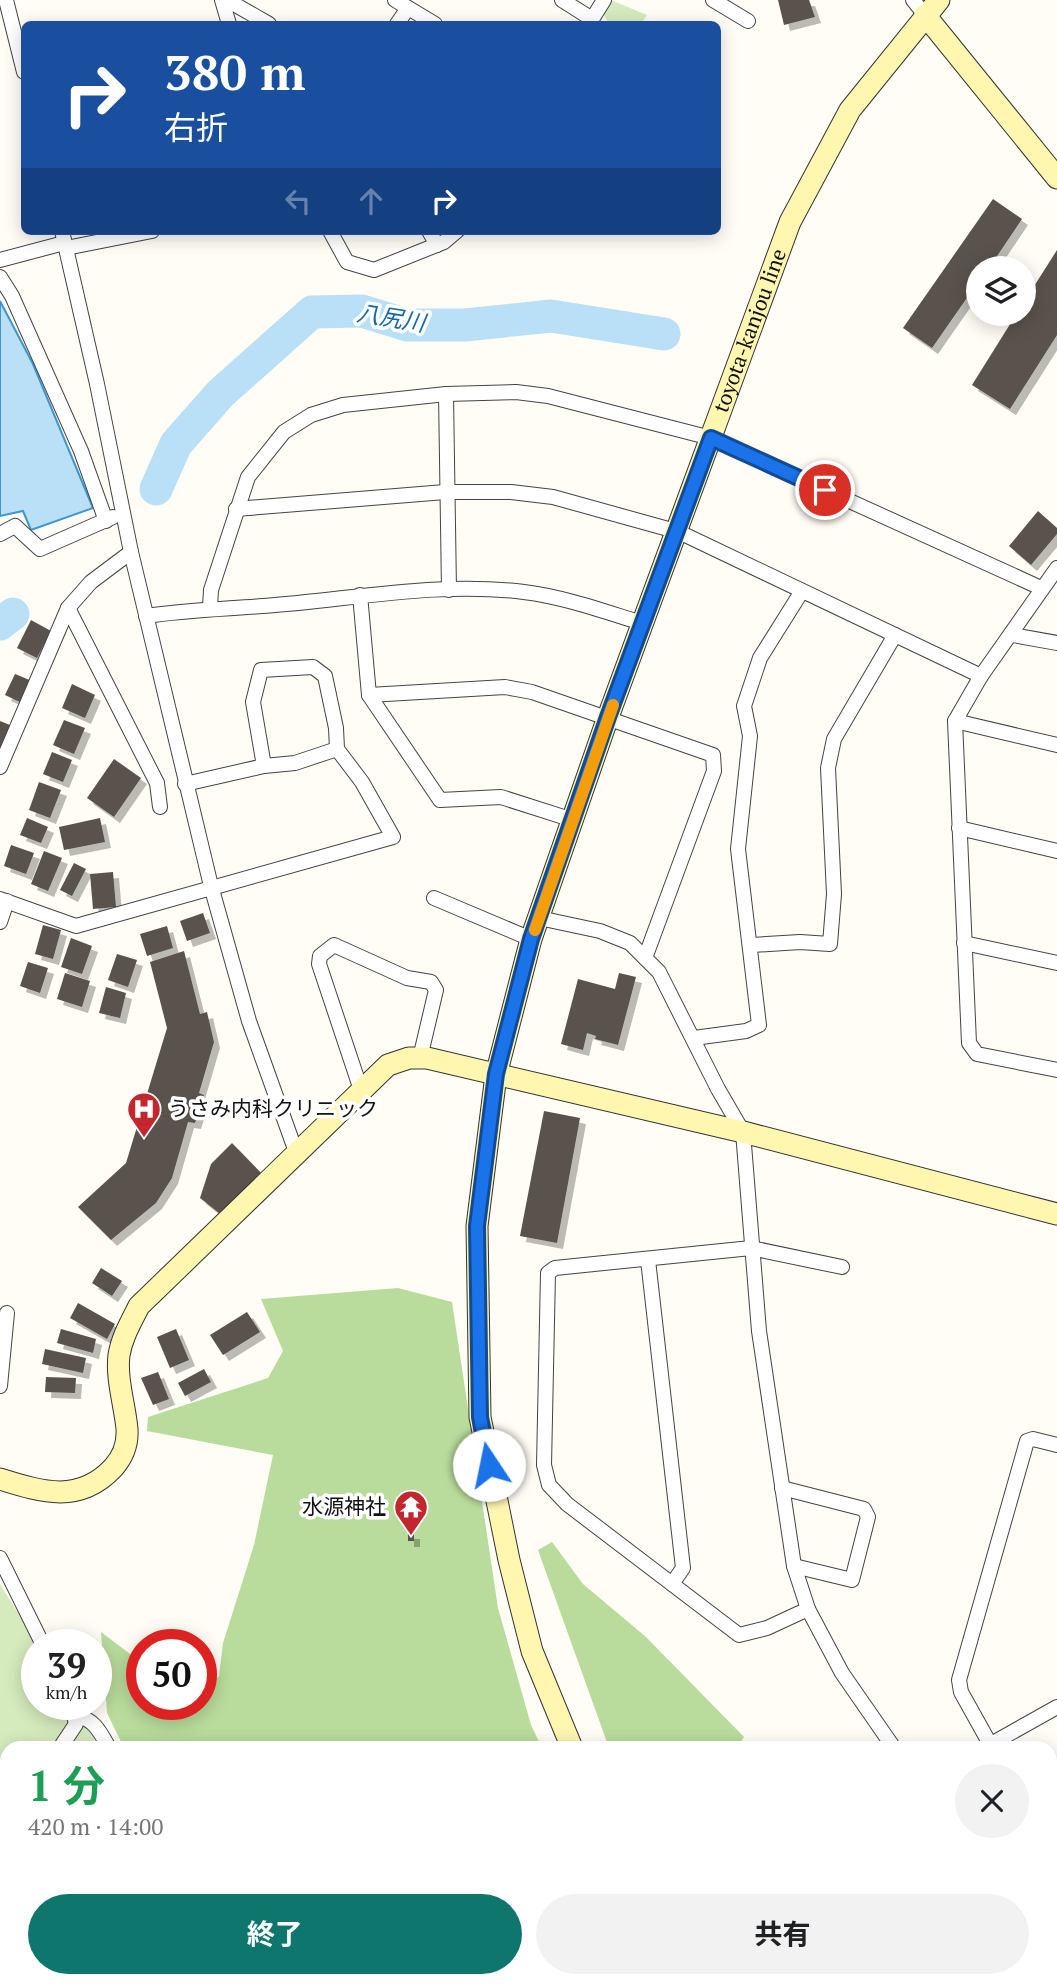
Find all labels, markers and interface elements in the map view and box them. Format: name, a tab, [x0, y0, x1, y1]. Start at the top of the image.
text: 380 m	[164, 39, 306, 104]
icon: right	[49, 49, 140, 140]
text: 右折	[164, 106, 228, 148]
icon: left	[279, 182, 317, 220]
icon: ahead	[352, 182, 390, 220]
icon: right	[425, 182, 463, 220]
street label: toyota-kanjou line	[706, 244, 792, 416]
map controls	[966, 256, 1036, 326]
button: layers	[966, 256, 1036, 326]
water label: 八尻川	[355, 297, 431, 339]
pin	[795, 460, 855, 520]
icon: arrive	[806, 471, 844, 509]
hospital icon: うさみ内科クリニック	[125, 1090, 163, 1139]
place label: うさみ内科クリニック	[168, 1094, 378, 1122]
position arrow	[452, 1428, 526, 1502]
temple icon: 水源神社	[392, 1488, 430, 1537]
place label: 水源神社	[302, 1492, 386, 1520]
speed limit sign: 50	[126, 1629, 217, 1720]
text: 39	[47, 1642, 86, 1688]
text: km/h	[46, 1680, 87, 1704]
text: 1 分	[28, 1757, 105, 1813]
button: close	[955, 1764, 1029, 1838]
text: 420 m · 14:00	[28, 1811, 163, 1842]
button: 終了	[28, 1894, 522, 1974]
button: 共有	[536, 1894, 1029, 1974]

